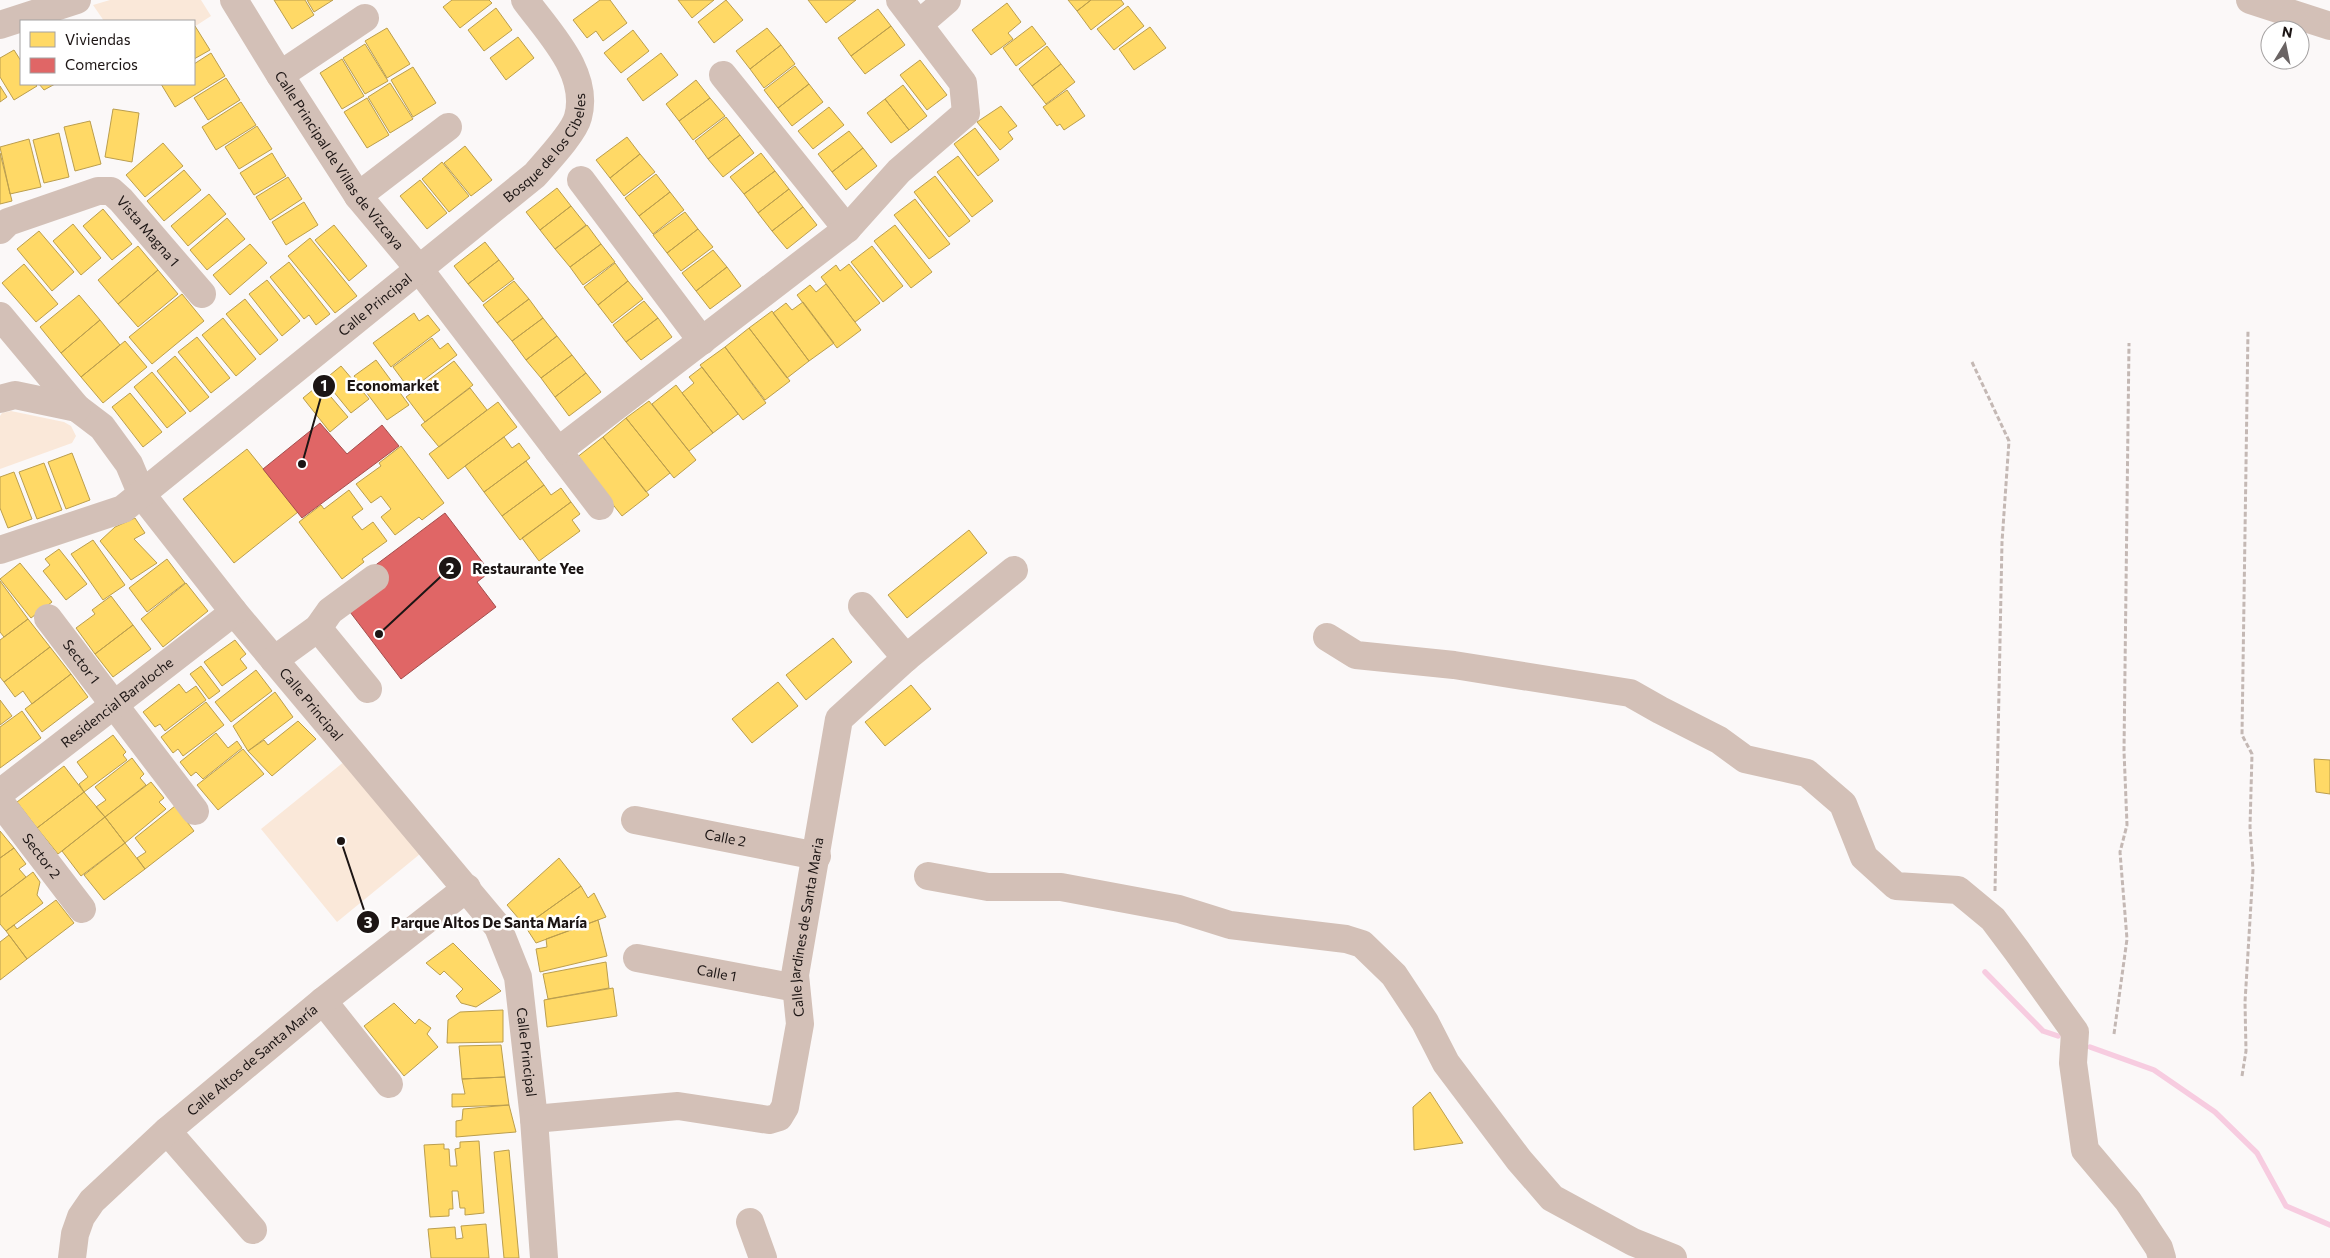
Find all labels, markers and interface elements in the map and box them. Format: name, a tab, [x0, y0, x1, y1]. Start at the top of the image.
legend	[20, 20, 195, 85]
north arrow	[2260, 20, 2310, 70]
text: N	[2281, 22, 2294, 41]
text: Viviendas	[65, 30, 131, 48]
text: Comercios	[65, 55, 138, 73]
street label: Calle Principal de Villas de Vizcaya	[272, 67, 408, 253]
street label: Bosque de los Cibeles	[499, 93, 588, 205]
street label: Vista Magna 1	[113, 192, 183, 269]
street label: Calle Principal	[334, 269, 415, 339]
callout: Economarket	[311, 371, 449, 401]
text: 1	[321, 376, 327, 394]
text: Economarket	[347, 376, 439, 394]
callout: Restaurante Yee	[437, 553, 594, 583]
text: 2	[446, 559, 454, 577]
text: Restaurante Yee	[472, 559, 584, 577]
street label: Sector 1	[60, 636, 104, 687]
street label: Residencial Baraloche	[57, 653, 176, 751]
street label: Calle Principal	[276, 664, 347, 744]
street label: Calle 2	[703, 825, 748, 850]
street label: Sector 2	[19, 830, 65, 882]
street label: Calle Jardines de Santa Maria	[786, 836, 827, 1018]
callout: Parque Altos De Santa María	[356, 907, 597, 937]
text: 3	[364, 913, 373, 931]
text: Parque Altos De Santa María	[391, 913, 587, 931]
street label: Calle 1	[695, 960, 738, 985]
street label: Calle Altos de Santa María	[183, 1000, 321, 1119]
street label: Calle Principal	[513, 1006, 540, 1098]

